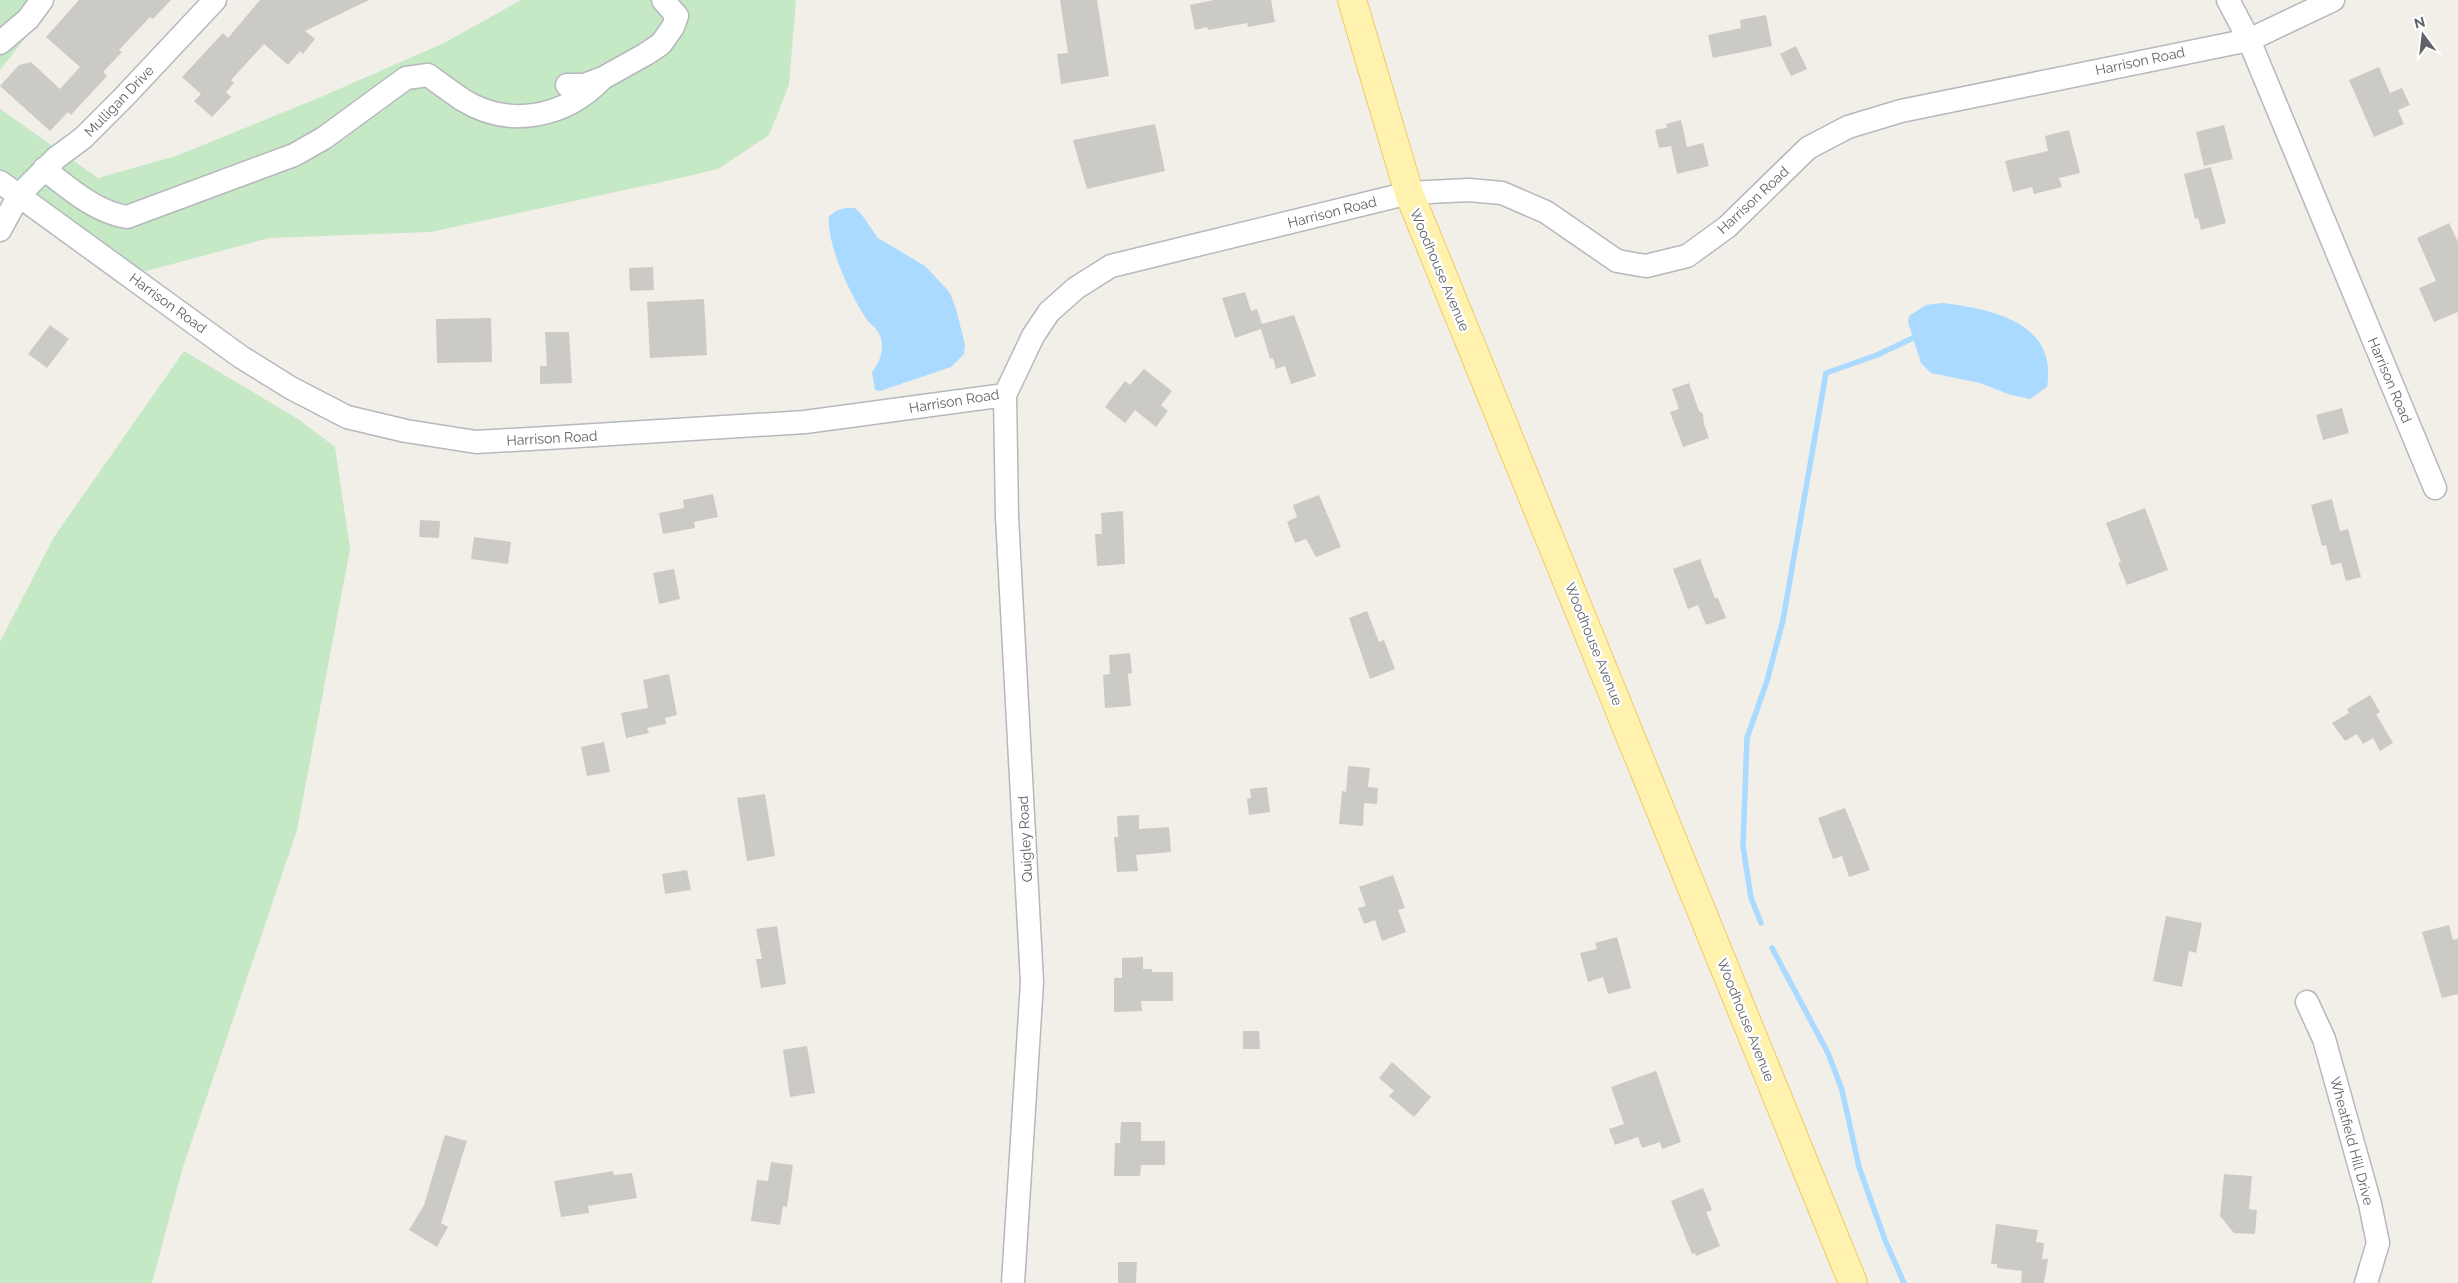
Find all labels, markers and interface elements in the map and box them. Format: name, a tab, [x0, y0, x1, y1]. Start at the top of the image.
north arrow	[2398, 10, 2448, 60]
text: N	[2412, 13, 2427, 32]
street label: Harrison Road	[2094, 44, 2186, 78]
street label: Mulligan Drive	[81, 62, 157, 140]
street label: Harrison Road	[1714, 163, 1792, 237]
street label: Harrison Road	[1286, 193, 1378, 231]
street label: Woodhouse Avenue	[1407, 207, 1473, 333]
street label: Harrison Road	[126, 270, 210, 336]
street label: Harrison Road	[2365, 335, 2415, 425]
street label: Harrison Road	[908, 386, 1000, 416]
street label: Harrison Road	[506, 428, 598, 448]
street label: Woodhouse Avenue	[1562, 580, 1626, 708]
street label: Quigley Road	[1015, 795, 1035, 883]
street label: Woodhouse Avenue	[1714, 956, 1778, 1084]
street label: Wheatfield Hill Drive	[2327, 1075, 2377, 1207]

